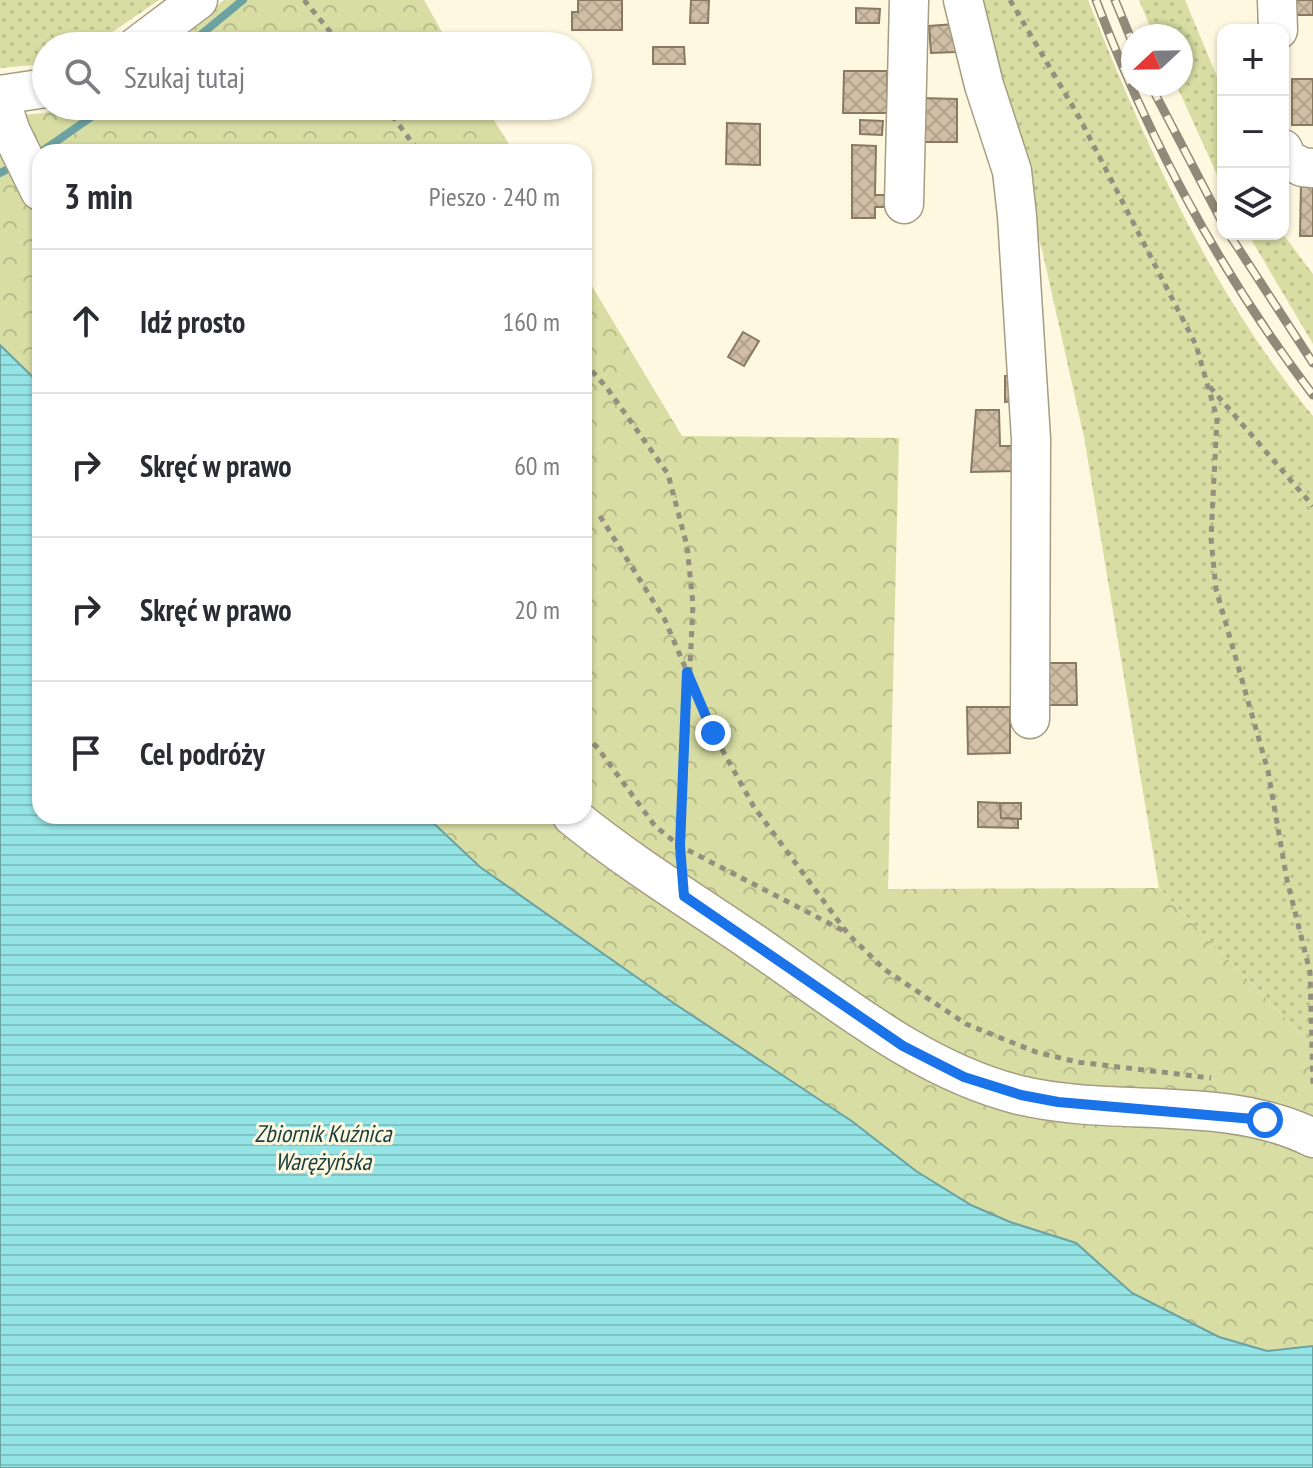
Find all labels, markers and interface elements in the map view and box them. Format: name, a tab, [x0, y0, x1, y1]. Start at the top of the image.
north arrow	[1121, 24, 1193, 96]
map controls	[1217, 24, 1289, 240]
button: +	[1217, 24, 1289, 96]
search box	[32, 32, 592, 120]
icon: search	[60, 54, 104, 98]
text: Szukaj tutaj	[124, 57, 245, 96]
button: −	[1217, 96, 1289, 168]
button: layers	[1217, 168, 1289, 240]
text: 3 min	[64, 174, 133, 218]
text: Pieszo · 240 m	[429, 180, 560, 213]
icon: ahead	[64, 299, 108, 343]
text: Idź prosto	[140, 302, 245, 341]
text: 160 m	[502, 305, 560, 338]
icon: right	[64, 443, 108, 487]
text: Skręć w prawo	[140, 446, 292, 485]
text: 60 m	[514, 449, 560, 482]
icon: right	[64, 587, 108, 631]
text: Skręć w prawo	[140, 590, 292, 629]
text: 20 m	[514, 593, 560, 626]
route end	[695, 715, 731, 751]
icon: arrive	[64, 731, 108, 775]
text: Cel podróży	[140, 734, 265, 773]
route start	[1247, 1102, 1283, 1138]
water label: Zbiornik Kuźnica Warężyńska	[255, 1118, 393, 1177]

